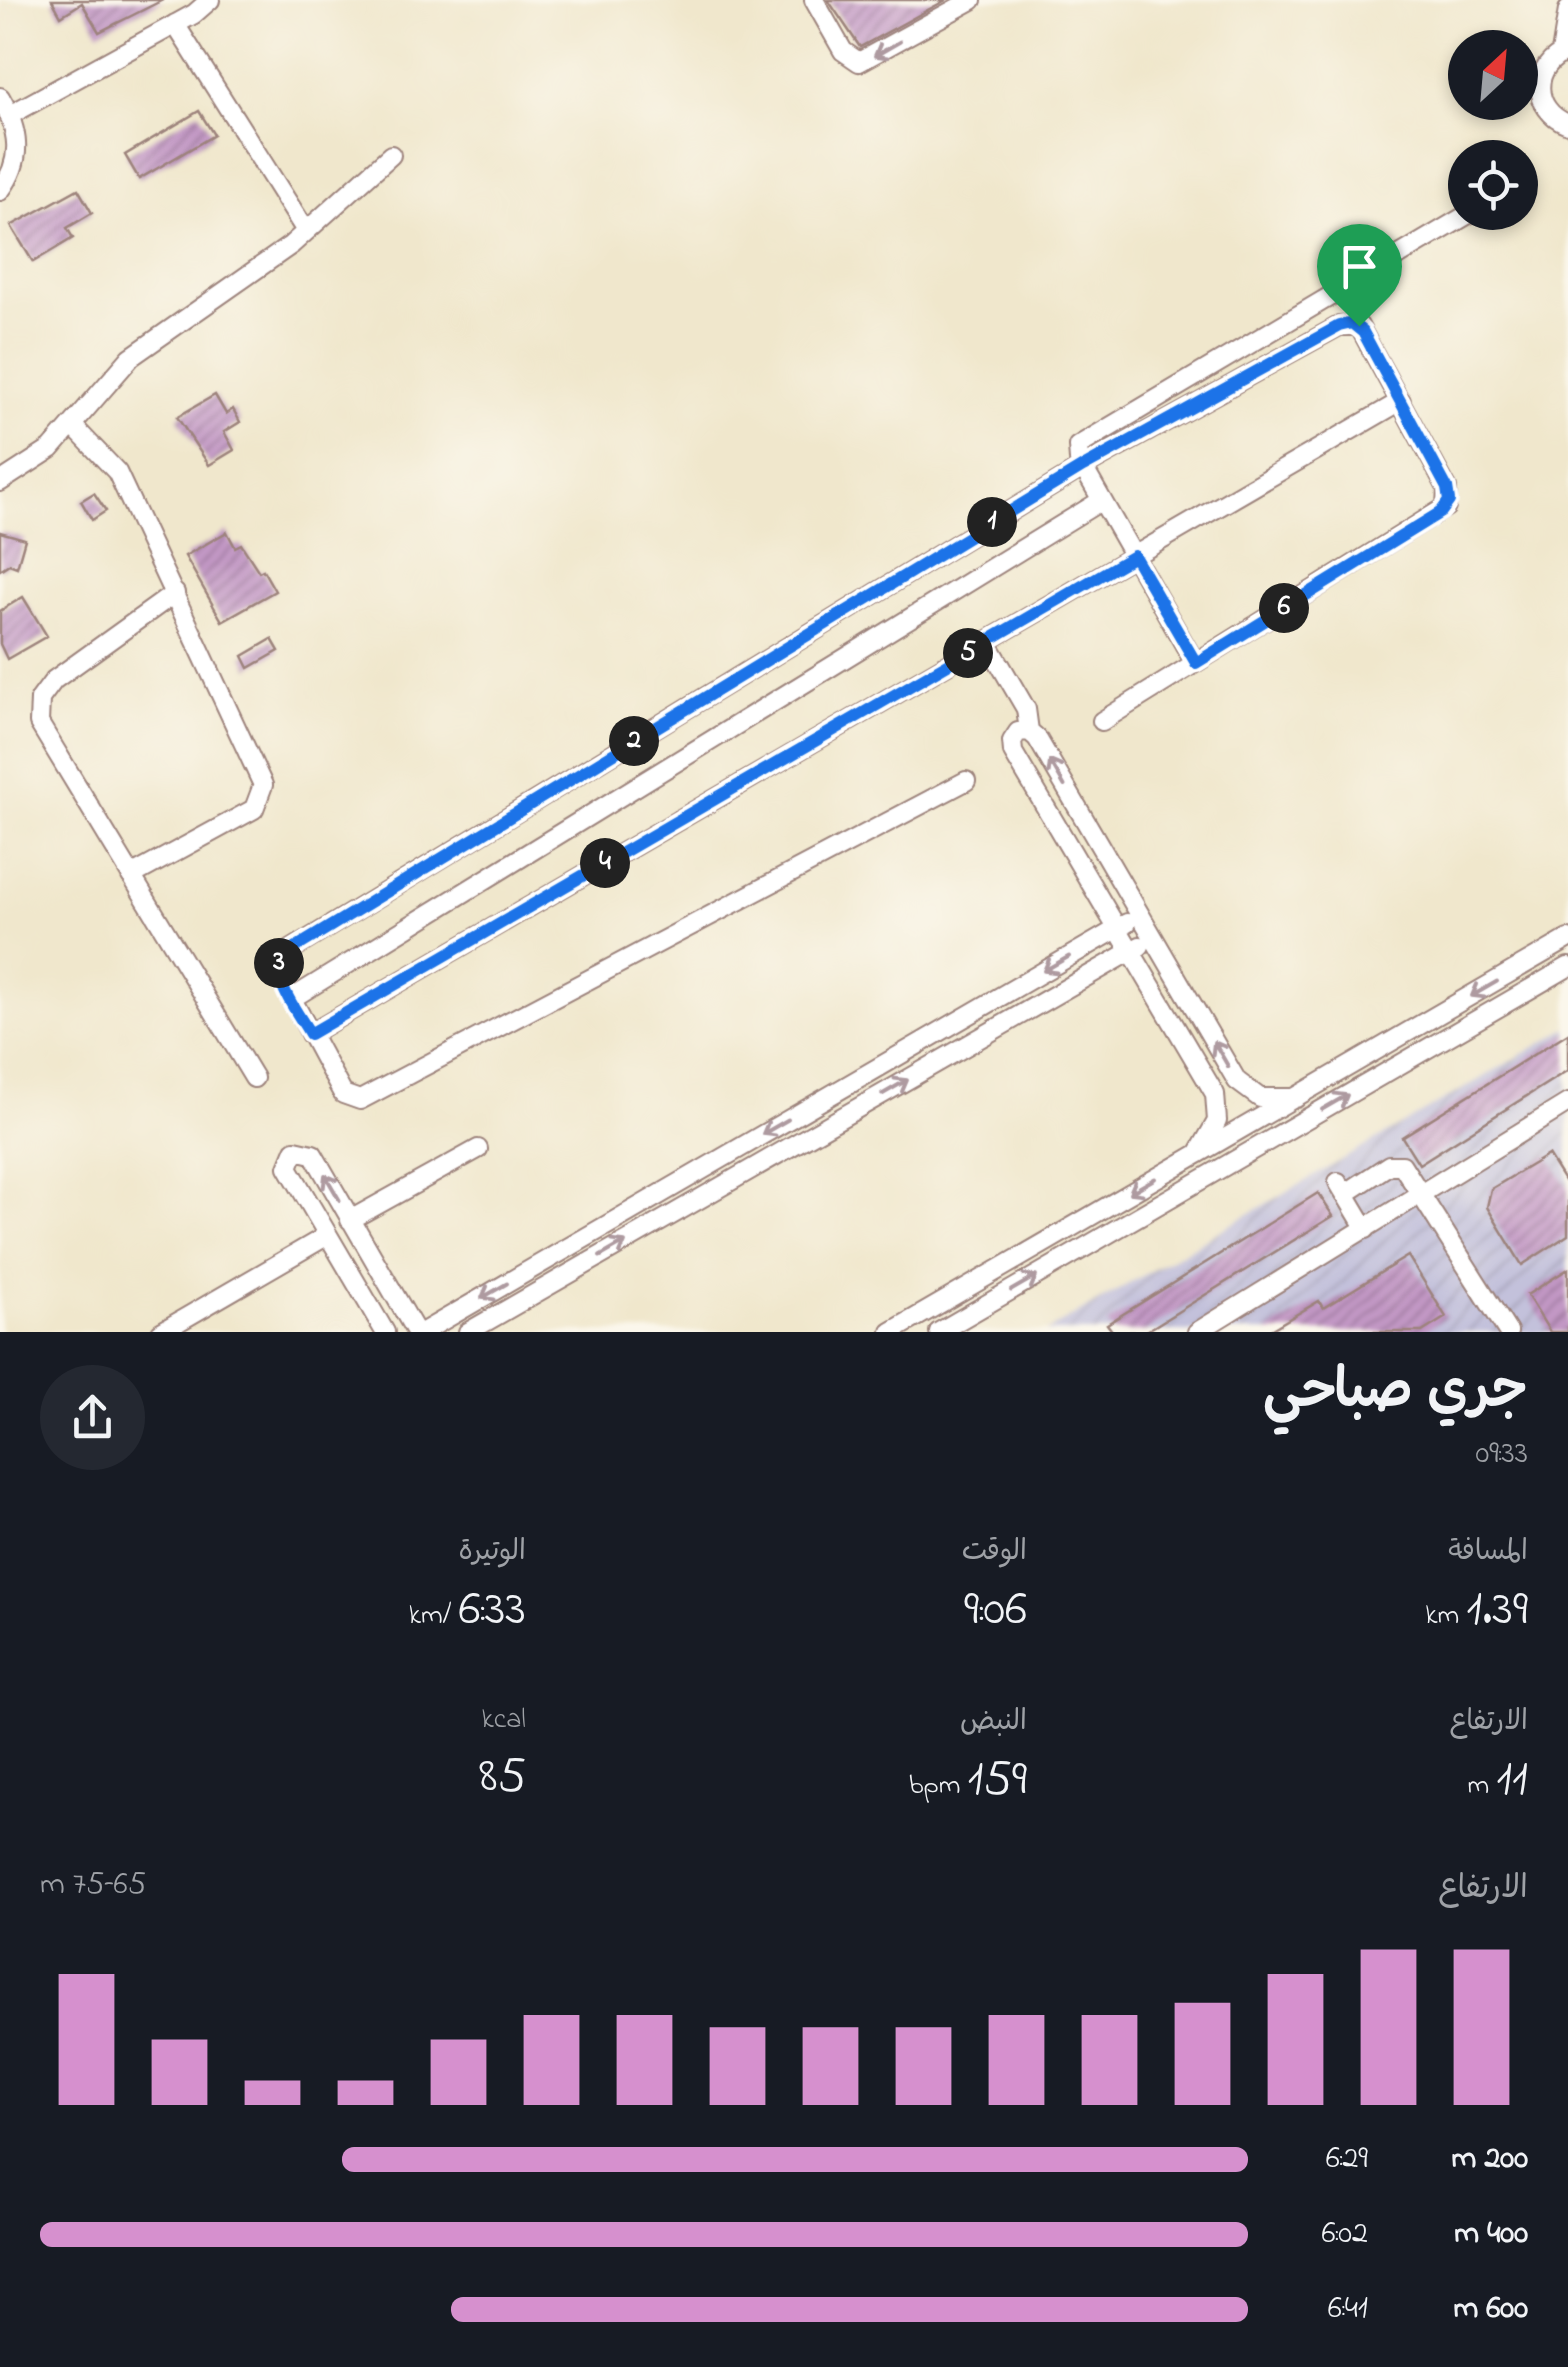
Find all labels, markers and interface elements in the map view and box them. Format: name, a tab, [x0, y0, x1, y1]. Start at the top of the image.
north arrow	[1448, 30, 1538, 120]
map controls	[1448, 30, 1538, 230]
one-way arrow	[873, 39, 902, 59]
button: locate	[1448, 140, 1538, 230]
pin	[1317, 224, 1402, 327]
icon: arrive	[1332, 239, 1387, 294]
pin: 1	[967, 497, 1017, 547]
text: 1	[988, 501, 996, 542]
pin: 6	[1259, 583, 1309, 633]
text: 6	[1278, 587, 1290, 628]
pin: 5	[943, 628, 993, 678]
text: 5	[960, 632, 976, 673]
pin: 2	[609, 716, 659, 766]
text: 2	[627, 720, 641, 761]
one-way arrow	[1047, 759, 1067, 788]
pin: 4	[580, 838, 630, 888]
text: 4	[599, 842, 611, 883]
pin: 3	[254, 938, 304, 988]
text: 3	[273, 942, 285, 983]
one-way arrow	[1042, 954, 1071, 974]
one-way arrow	[1470, 979, 1499, 999]
one-way arrow	[1211, 1040, 1231, 1069]
one-way arrow	[880, 1076, 909, 1096]
one-way arrow	[1320, 1092, 1349, 1112]
one-way arrow	[761, 1118, 790, 1138]
one-way arrow	[321, 1173, 341, 1202]
one-way arrow	[1128, 1177, 1157, 1197]
one-way arrow	[598, 1238, 627, 1258]
one-way arrow	[1009, 1273, 1037, 1293]
one-way arrow	[480, 1281, 509, 1301]
text: جري صباحي	[1263, 1353, 1528, 1433]
button: share	[40, 1365, 145, 1470]
text: 09:33	[1475, 1431, 1528, 1478]
text: الوتيرة	[458, 1532, 526, 1573]
text: الوقت	[962, 1532, 1027, 1573]
text: المسافة	[1448, 1532, 1528, 1573]
text: 6:33	[458, 1574, 526, 1647]
text: 9:06	[964, 1574, 1027, 1647]
text: 1.39	[1466, 1574, 1528, 1647]
text: /km	[409, 1596, 458, 1637]
text: km	[1425, 1596, 1466, 1637]
text: kcal	[481, 1700, 526, 1741]
text: النبض	[960, 1702, 1027, 1743]
text: الارتفاع	[1449, 1702, 1528, 1743]
text: 85	[479, 1741, 526, 1814]
text: 159	[967, 1744, 1027, 1817]
text: 11	[1496, 1744, 1528, 1817]
text: bpm	[909, 1766, 967, 1807]
text: m	[1467, 1766, 1496, 1807]
text: 65–75 m	[40, 1862, 146, 1909]
text: الارتفاع	[1438, 1866, 1528, 1913]
text: 6:29	[1326, 2136, 1368, 2183]
text: 200 m	[1452, 2136, 1528, 2183]
text: 6:02	[1321, 2211, 1368, 2258]
text: 400 m	[1454, 2211, 1528, 2258]
text: 6:41	[1328, 2286, 1368, 2333]
text: 600 m	[1453, 2286, 1528, 2333]

